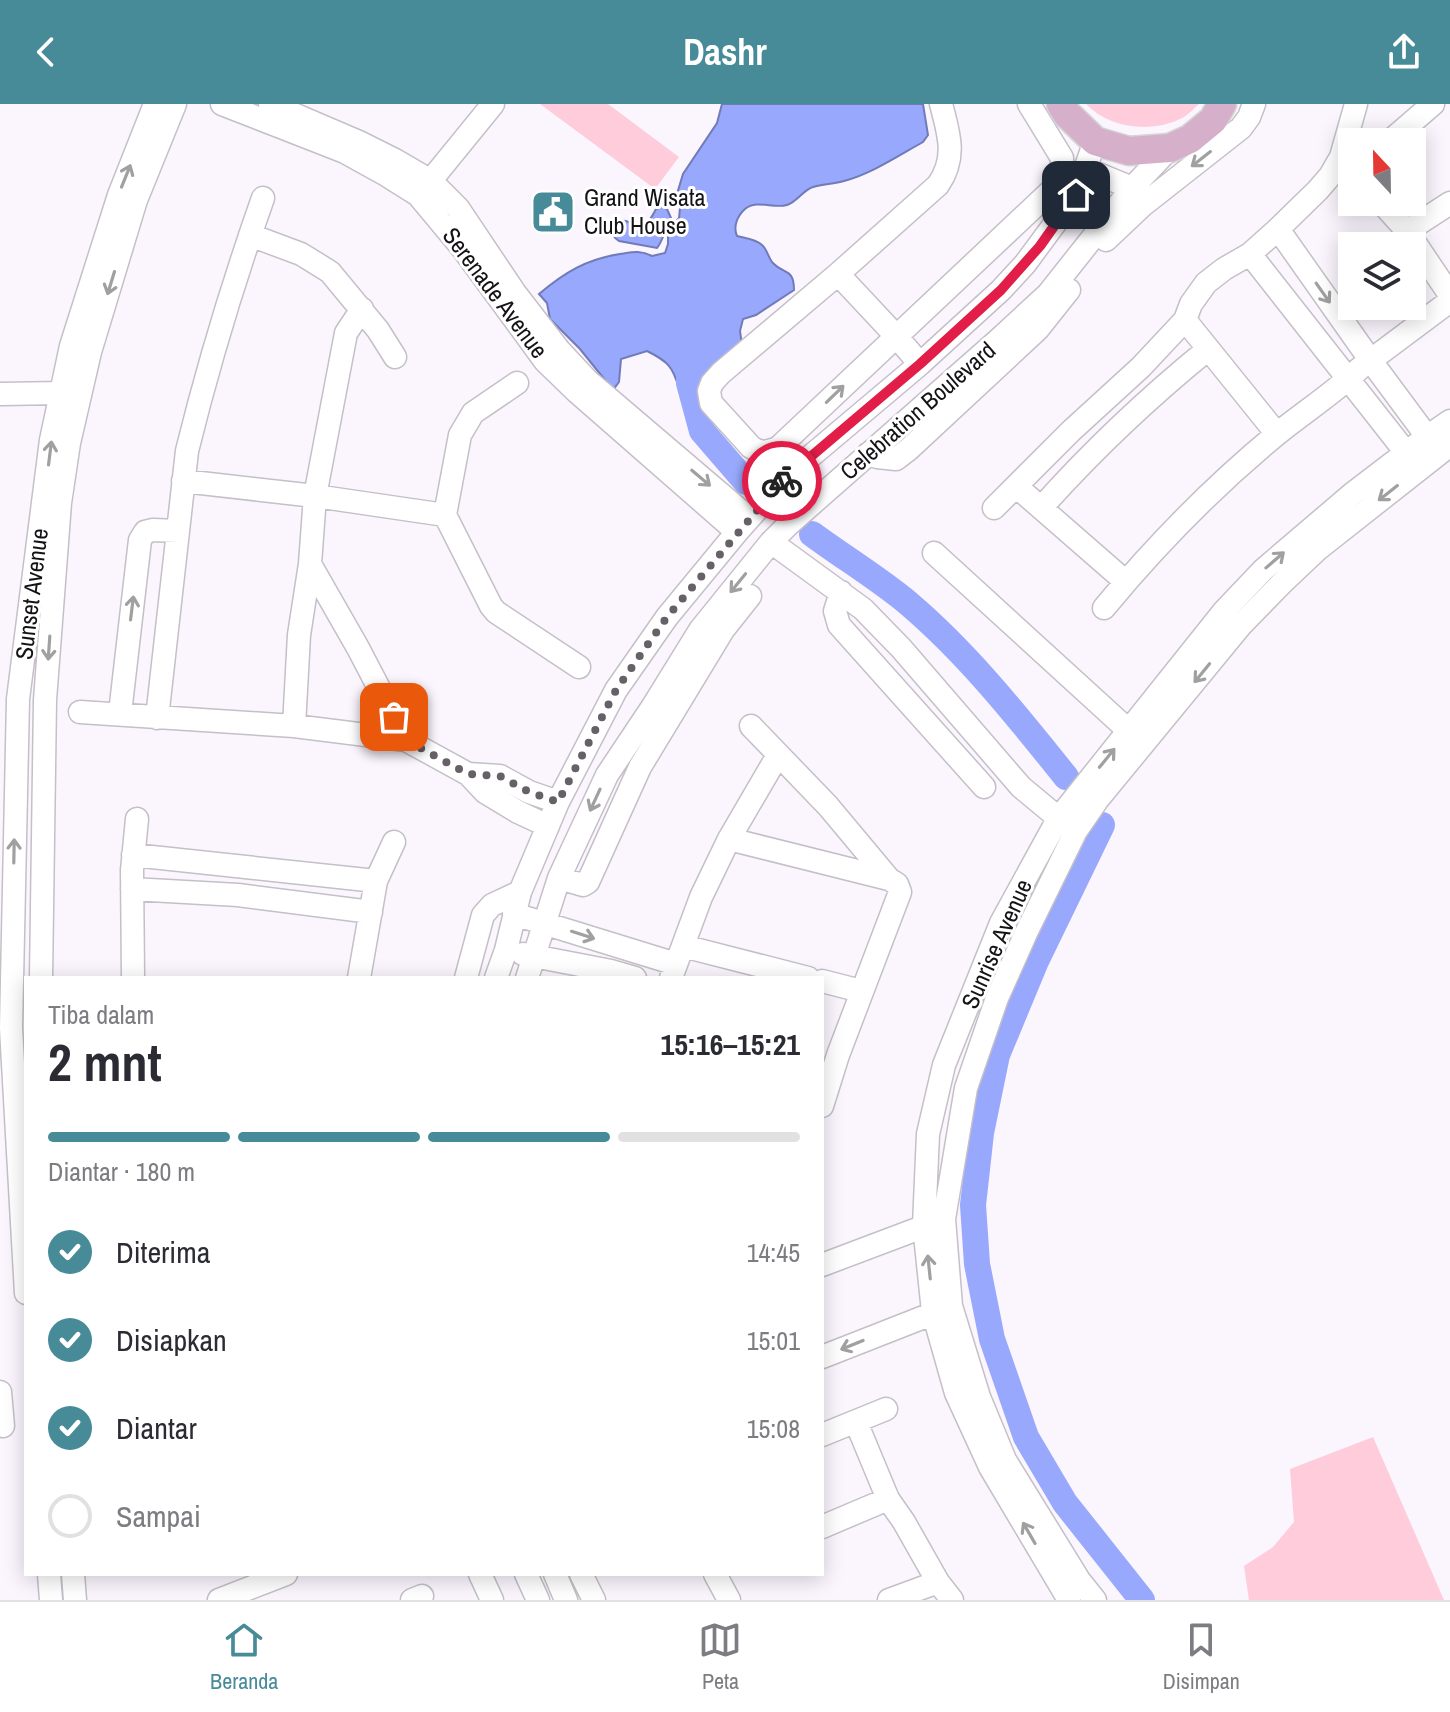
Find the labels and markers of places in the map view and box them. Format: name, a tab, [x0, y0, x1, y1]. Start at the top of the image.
pin	[1042, 161, 1110, 229]
place label: Grand Wisata Club House	[584, 181, 705, 241]
public building icon: Grand Wisata Club House	[529, 188, 577, 236]
pin	[360, 683, 428, 751]

